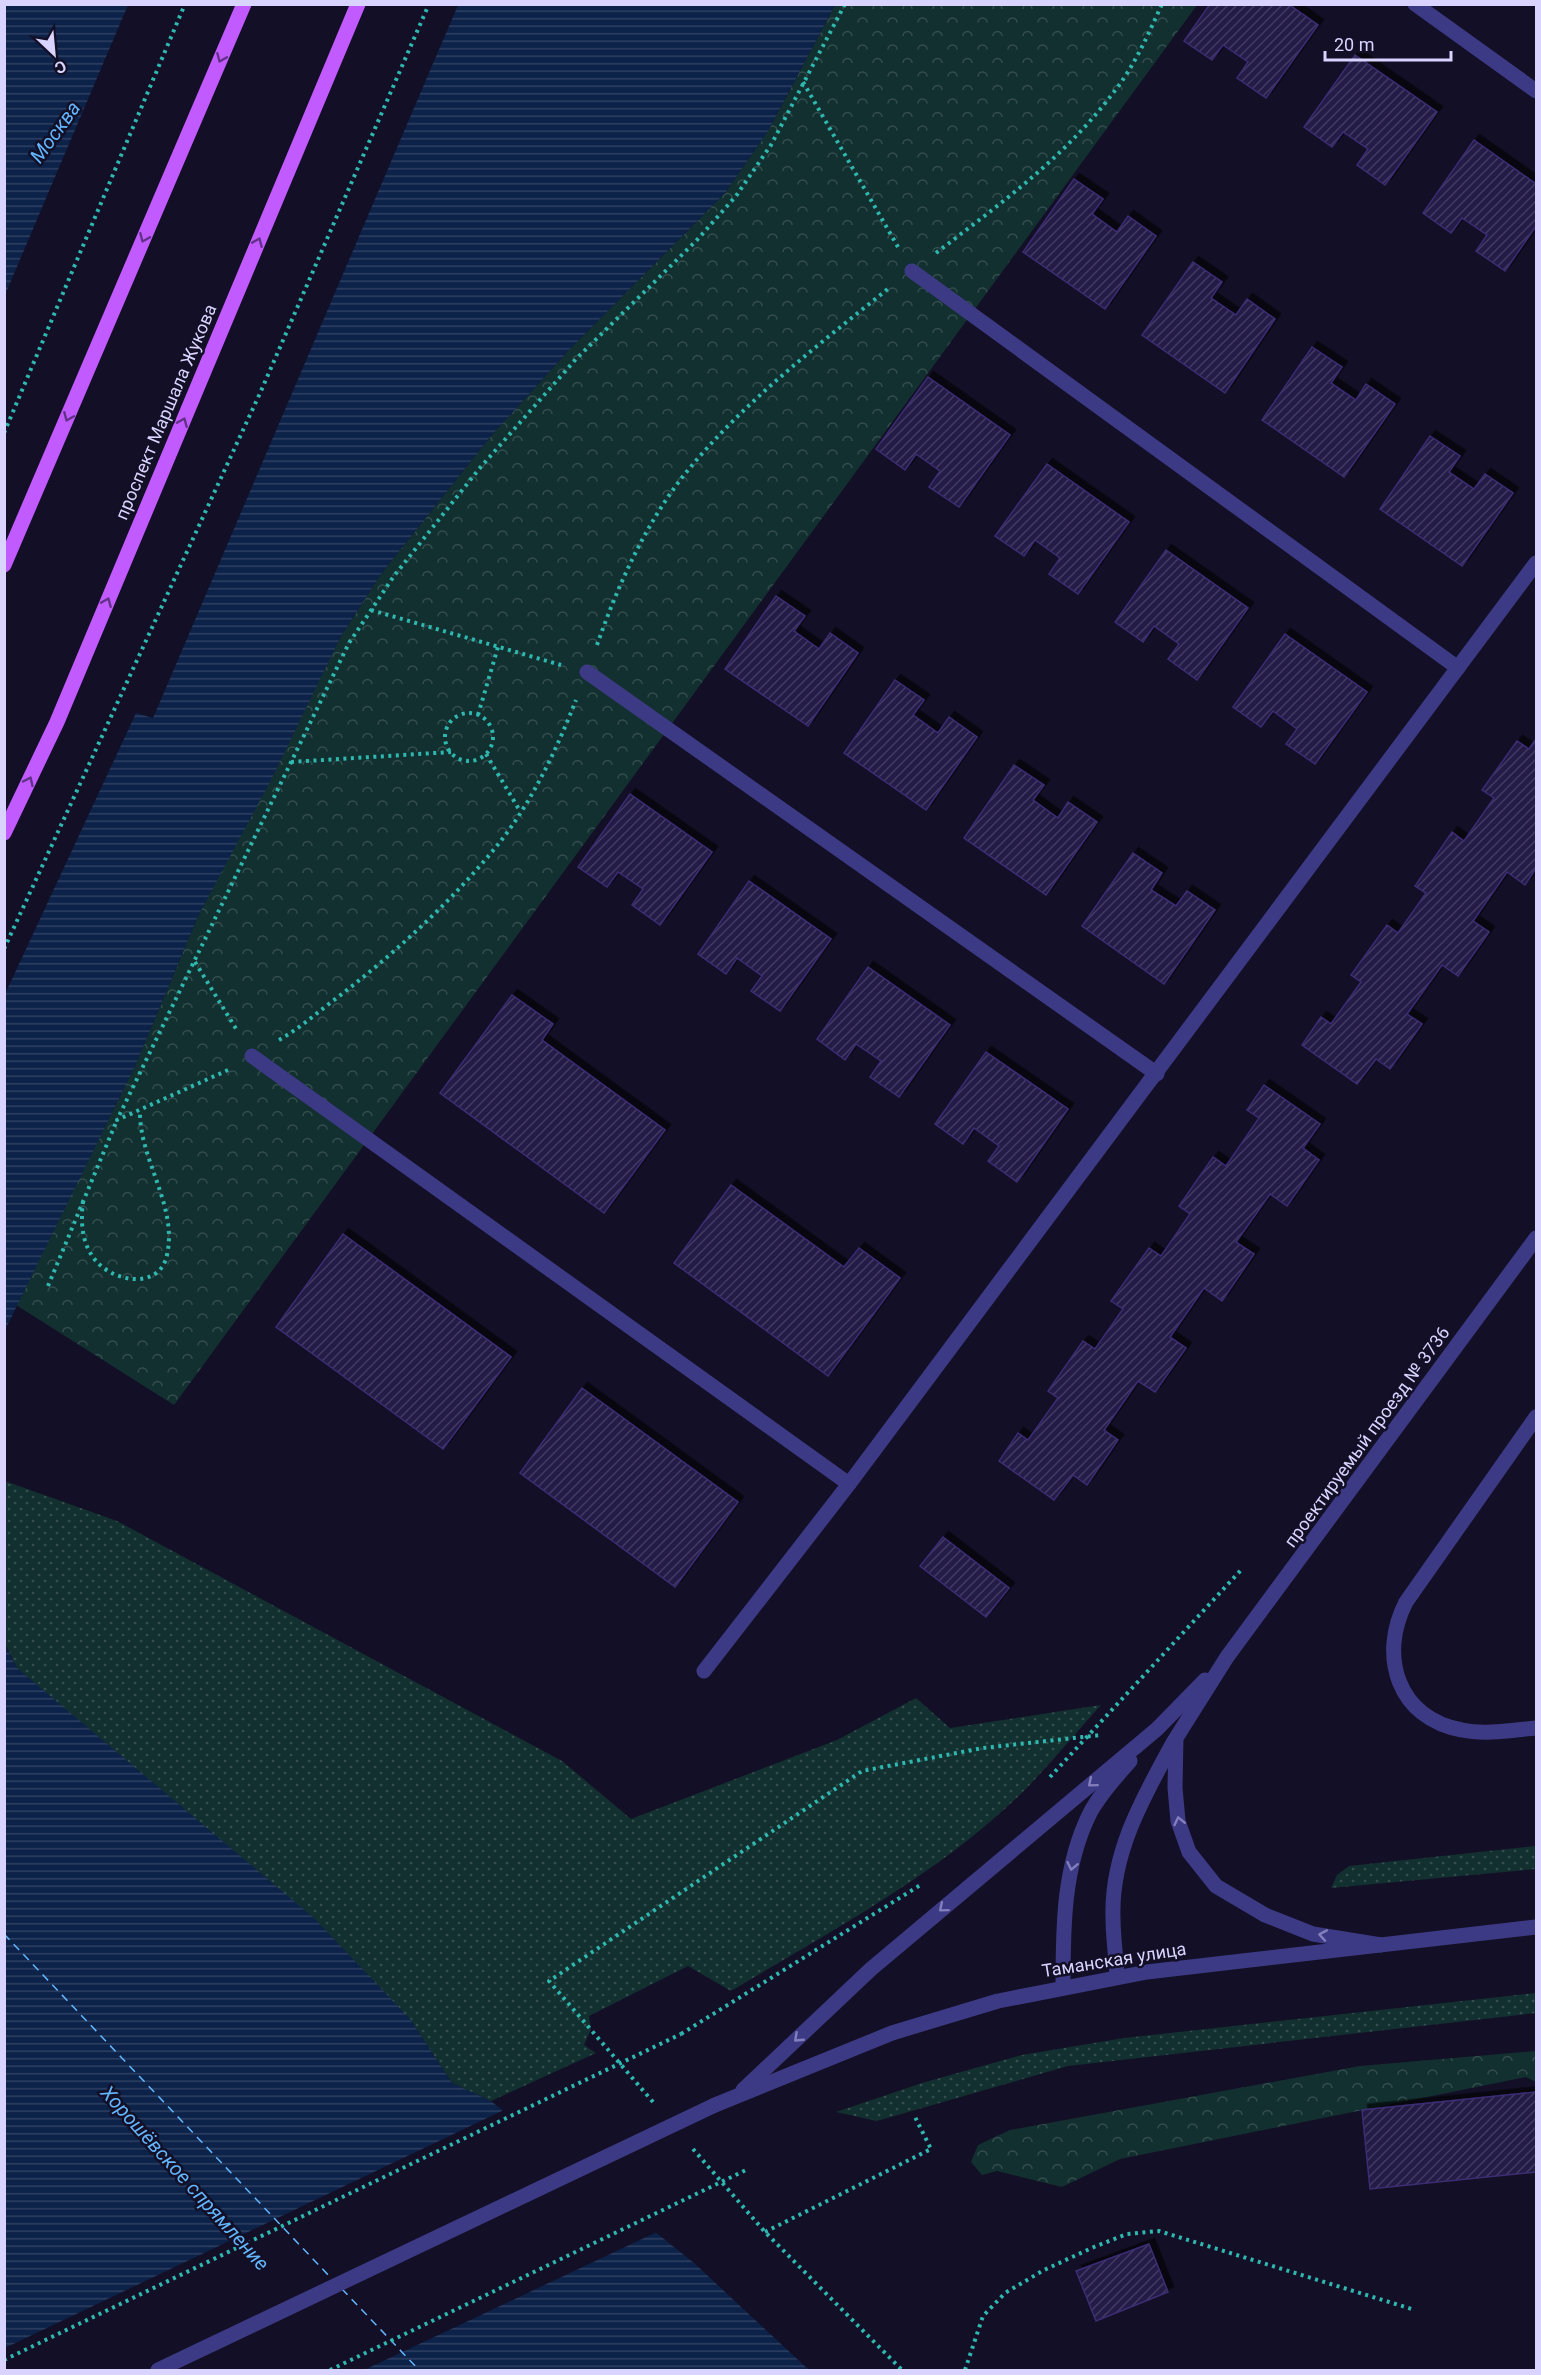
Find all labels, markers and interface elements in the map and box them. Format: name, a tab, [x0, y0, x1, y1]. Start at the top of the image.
north arrow	[24, 24, 84, 84]
scale bar	[1325, 24, 1451, 62]
text: 20 m	[1334, 34, 1374, 55]
one-way arrow	[216, 52, 228, 63]
text: С	[51, 56, 69, 78]
water label: Москва	[25, 97, 85, 167]
one-way arrow	[139, 231, 151, 242]
one-way arrow	[251, 238, 263, 249]
street label: проспект Маршала Жукова	[111, 301, 221, 523]
one-way arrow	[63, 411, 75, 422]
one-way arrow	[176, 417, 188, 428]
one-way arrow	[100, 597, 112, 608]
one-way arrow	[22, 776, 34, 787]
street label: проектируемый проезд № 3736	[1280, 1322, 1454, 1551]
one-way arrow	[1088, 1776, 1099, 1787]
one-way arrow	[1173, 1816, 1186, 1826]
one-way arrow	[1066, 1860, 1079, 1870]
one-way arrow	[939, 1901, 950, 1912]
one-way arrow	[1319, 1930, 1328, 1942]
street label: Таманская улица	[1040, 1938, 1188, 1981]
one-way arrow	[794, 2031, 804, 2042]
water label: Хорошёвское спрямление	[95, 2080, 274, 2275]

